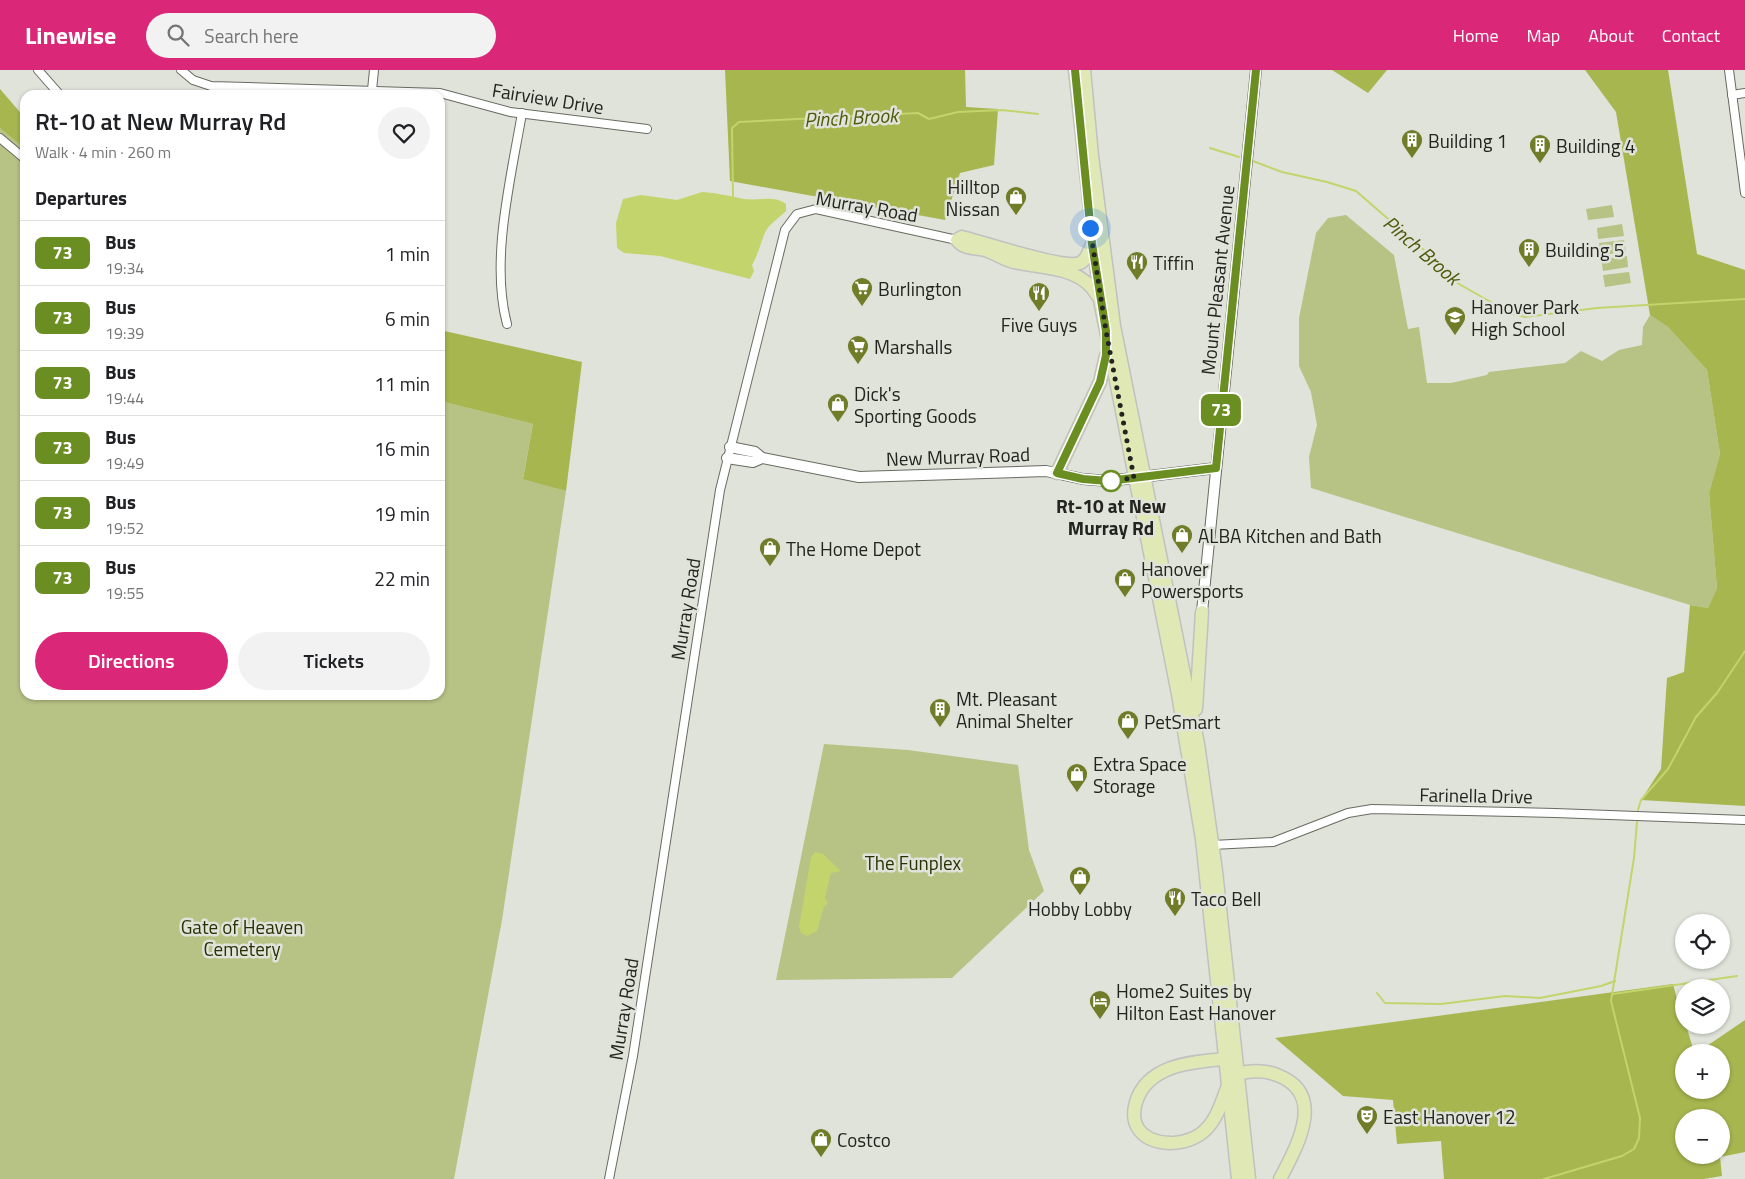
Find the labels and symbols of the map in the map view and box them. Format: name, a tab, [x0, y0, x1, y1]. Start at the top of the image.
street label: Fairview Drive	[490, 75, 606, 121]
water label: Pinch Brook	[803, 99, 901, 135]
place label: Building 1	[1428, 126, 1507, 155]
building icon: Building 1	[1400, 128, 1424, 159]
place label: Building 4	[1556, 131, 1635, 160]
building icon: Building 4	[1528, 133, 1552, 164]
place label: Hilltop Nissan	[946, 172, 1000, 223]
street label: Murray Road	[814, 183, 920, 229]
street label: Mount Pleasant Avenue	[1193, 184, 1241, 376]
shop icon: Hilltop Nissan	[1004, 185, 1028, 216]
water label: Pinch Brook	[1376, 208, 1469, 294]
your location	[1078, 216, 1103, 241]
place label: Building 5	[1545, 235, 1624, 264]
building icon: Building 5	[1517, 237, 1541, 268]
place label: Tiffin	[1153, 248, 1194, 277]
restaurant icon: Tiffin	[1125, 250, 1149, 281]
place label: Burlington	[878, 274, 962, 303]
supermarket icon: Burlington	[850, 276, 874, 307]
restaurant icon: Five Guys	[1027, 281, 1051, 312]
place label: Hanover Park High School	[1471, 292, 1579, 343]
school or university icon: Hanover Park High School	[1443, 305, 1467, 336]
place label: Five Guys	[1001, 310, 1077, 339]
place label: Marshalls	[874, 332, 952, 361]
supermarket icon: Marshalls	[846, 334, 870, 365]
place label: Dick's Sporting Goods	[854, 379, 977, 430]
shop icon: Dick's Sporting Goods	[826, 392, 850, 423]
line badge: 73	[1198, 394, 1244, 426]
street label: New Murray Road	[886, 439, 1030, 473]
marker: Rt-10 at New Murray Rd	[1100, 470, 1122, 492]
place label: Rt-10 at New Murray Rd	[1056, 491, 1166, 542]
place label: ALBA Kitchen and Bath	[1198, 521, 1382, 550]
shop icon: ALBA Kitchen and Bath	[1170, 523, 1194, 554]
place label: The Home Depot	[786, 534, 921, 563]
shop icon: The Home Depot	[758, 536, 782, 567]
place label: Hanover Powersports	[1141, 554, 1244, 605]
street label: Murray Road	[663, 556, 707, 662]
shop icon: Hanover Powersports	[1113, 567, 1137, 598]
place label: Mt. Pleasant Animal Shelter	[956, 684, 1073, 735]
building icon: Mt. Pleasant Animal Shelter	[928, 697, 952, 728]
place label: PetSmart	[1144, 707, 1221, 736]
shop icon: PetSmart	[1116, 709, 1140, 740]
place label: Extra Space Storage	[1093, 749, 1187, 800]
shop icon: Extra Space Storage	[1065, 762, 1089, 793]
street label: Farinella Drive	[1419, 780, 1533, 810]
park label: The Funplex	[865, 848, 962, 877]
shop icon: Hobby Lobby	[1068, 865, 1092, 896]
place label: Taco Bell	[1191, 884, 1261, 913]
restaurant icon: Taco Bell	[1163, 886, 1187, 917]
place label: Hobby Lobby	[1028, 894, 1132, 923]
park label: Gate of Heaven Cemetery	[181, 912, 303, 963]
street label: Murray Road	[601, 956, 645, 1062]
place label: Home2 Suites by Hilton East Hanover	[1116, 976, 1276, 1027]
hotel icon: Home2 Suites by Hilton East Hanover	[1088, 989, 1112, 1020]
place label: East Hanover 12	[1383, 1102, 1516, 1131]
theatre icon: East Hanover 12	[1355, 1104, 1379, 1135]
place label: Costco	[837, 1125, 891, 1154]
shop icon: Costco	[809, 1127, 833, 1158]

